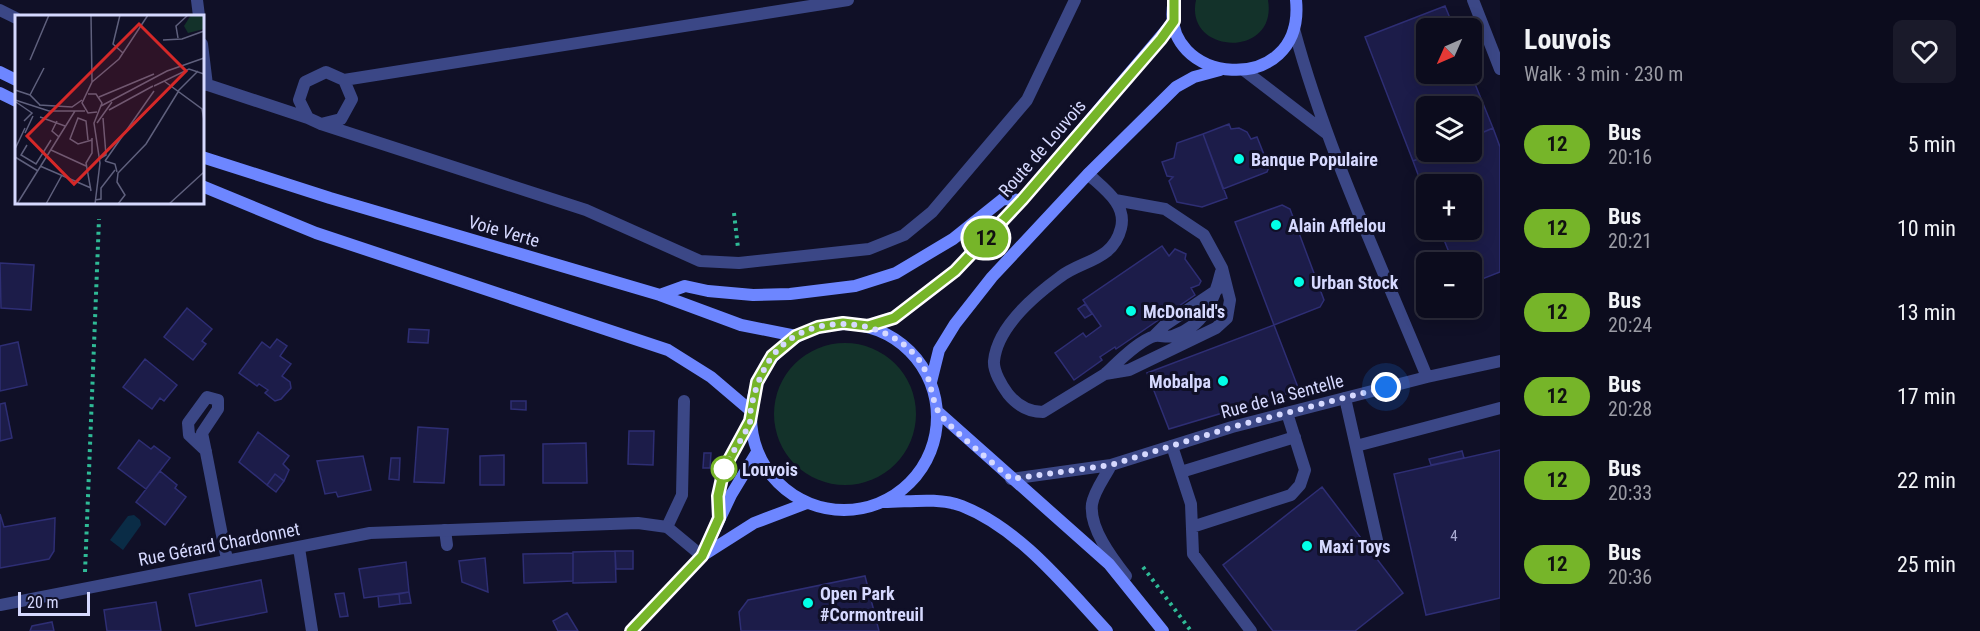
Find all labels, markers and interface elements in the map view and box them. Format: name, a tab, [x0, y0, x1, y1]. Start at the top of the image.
inset map	[15, 15, 204, 204]
north arrow	[1416, 18, 1482, 84]
map controls	[1416, 18, 1482, 318]
button: heart	[1893, 20, 1956, 83]
text: Louvois	[1524, 23, 1611, 56]
text: Walk · 3 min · 230 m	[1524, 62, 1683, 86]
street label: Route de Louvois	[994, 95, 1090, 201]
button: layers	[1416, 96, 1482, 162]
text: Bus	[1608, 120, 1641, 145]
text: 12	[1546, 132, 1568, 156]
text: 5 min	[1908, 132, 1956, 157]
text: 20:16	[1608, 145, 1652, 169]
place label: Banque Populaire	[1251, 149, 1378, 170]
marker: Banque Populaire	[1232, 152, 1246, 166]
button: +	[1416, 174, 1482, 240]
text: Bus	[1608, 204, 1641, 229]
street label: Voie Verte	[466, 211, 542, 251]
place label: Alain Afflelou	[1288, 215, 1386, 236]
text: 12	[1546, 216, 1568, 240]
text: 10 min	[1897, 216, 1956, 241]
line badge: 12	[959, 218, 1013, 258]
marker: Alain Afflelou	[1269, 218, 1283, 232]
text: 12	[975, 226, 997, 250]
text: 20:21	[1608, 229, 1652, 253]
button: −	[1416, 252, 1482, 318]
place label: Urban Stock	[1311, 272, 1399, 293]
marker: Urban Stock	[1292, 275, 1306, 289]
text: Bus	[1608, 288, 1641, 313]
text: 12	[1546, 300, 1568, 324]
text: 13 min	[1897, 300, 1956, 325]
place label: McDonald's	[1143, 301, 1225, 322]
marker: McDonald's	[1124, 304, 1138, 318]
text: 20:24	[1608, 313, 1652, 337]
street label: Rue de la Sentelle	[1218, 370, 1346, 422]
place label: Mobalpa	[1149, 371, 1211, 392]
your location	[1371, 372, 1401, 402]
text: Bus	[1608, 372, 1641, 397]
marker: Mobalpa	[1216, 374, 1230, 388]
text: 12	[1546, 384, 1568, 408]
text: 17 min	[1897, 384, 1956, 409]
text: 20:28	[1608, 397, 1652, 421]
marker: Louvois	[711, 456, 737, 482]
text: Bus	[1608, 456, 1641, 481]
place label: Louvois	[742, 459, 798, 480]
text: 12	[1546, 468, 1568, 492]
text: 22 min	[1897, 468, 1956, 493]
text: 20:33	[1608, 481, 1652, 505]
street label: Rue Gérard Chardonnet	[136, 518, 302, 570]
house number: 4	[1450, 527, 1458, 545]
place label: Maxi Toys	[1319, 536, 1390, 557]
marker: Maxi Toys	[1300, 539, 1314, 553]
text: Bus	[1608, 540, 1641, 565]
text: 12	[1546, 552, 1568, 576]
text: 25 min	[1897, 552, 1956, 577]
text: 20:36	[1608, 565, 1652, 589]
place label: Open Park #Cormontreuil	[820, 583, 924, 625]
scale bar	[18, 589, 90, 616]
text: 20 m	[27, 593, 59, 612]
marker: Open Park #Cormontreuil	[801, 596, 815, 610]

